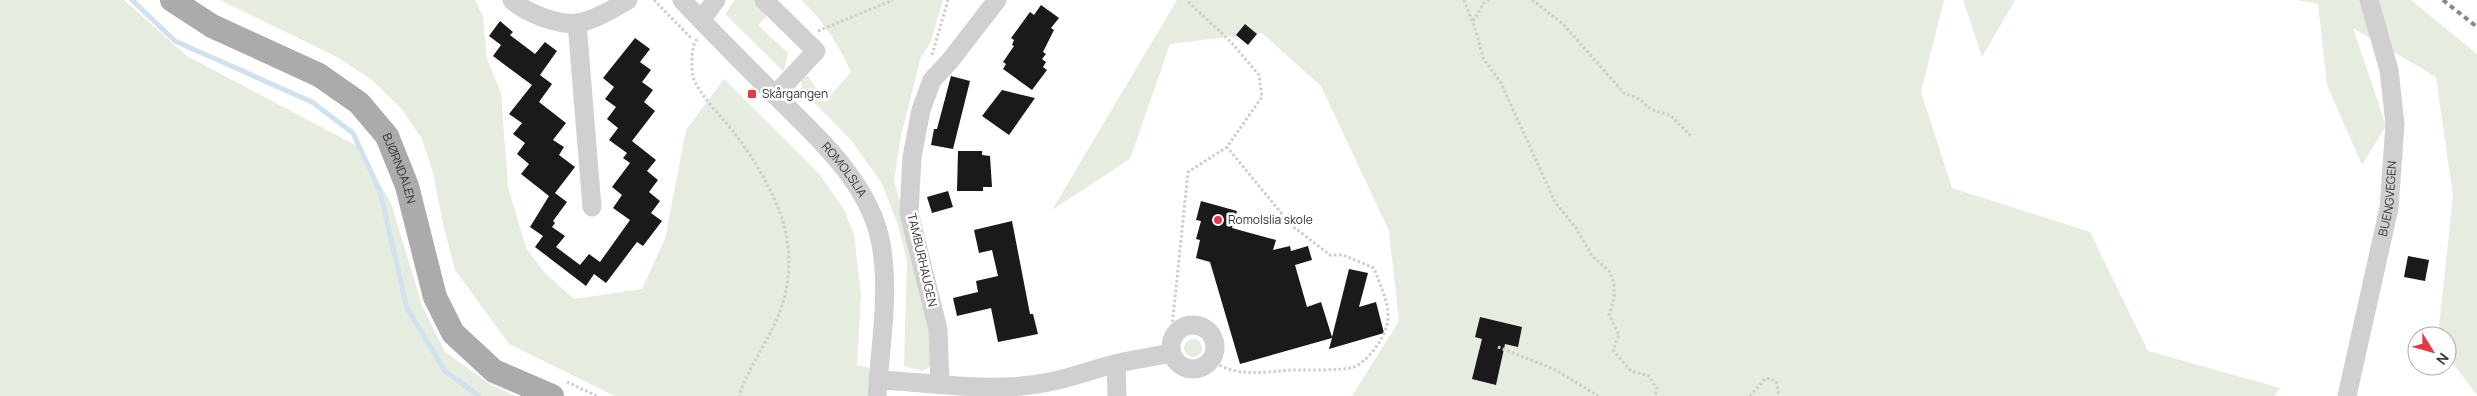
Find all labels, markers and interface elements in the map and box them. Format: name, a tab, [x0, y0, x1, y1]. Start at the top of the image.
place label: Skårgangen	[762, 85, 828, 102]
marker: Skårgangen	[746, 88, 758, 100]
street label: BJØRNDALEN	[379, 130, 420, 205]
street label: ROMOLSLIA	[818, 138, 871, 201]
street label: BUENGVEGEN	[2374, 160, 2400, 238]
street label: TAMBURHAUGEN	[903, 211, 942, 308]
place label: Romolslia skole	[1228, 211, 1313, 228]
marker: Romolslia skole	[1212, 214, 1224, 226]
north arrow	[2407, 326, 2457, 376]
text: N	[2432, 349, 2453, 369]

